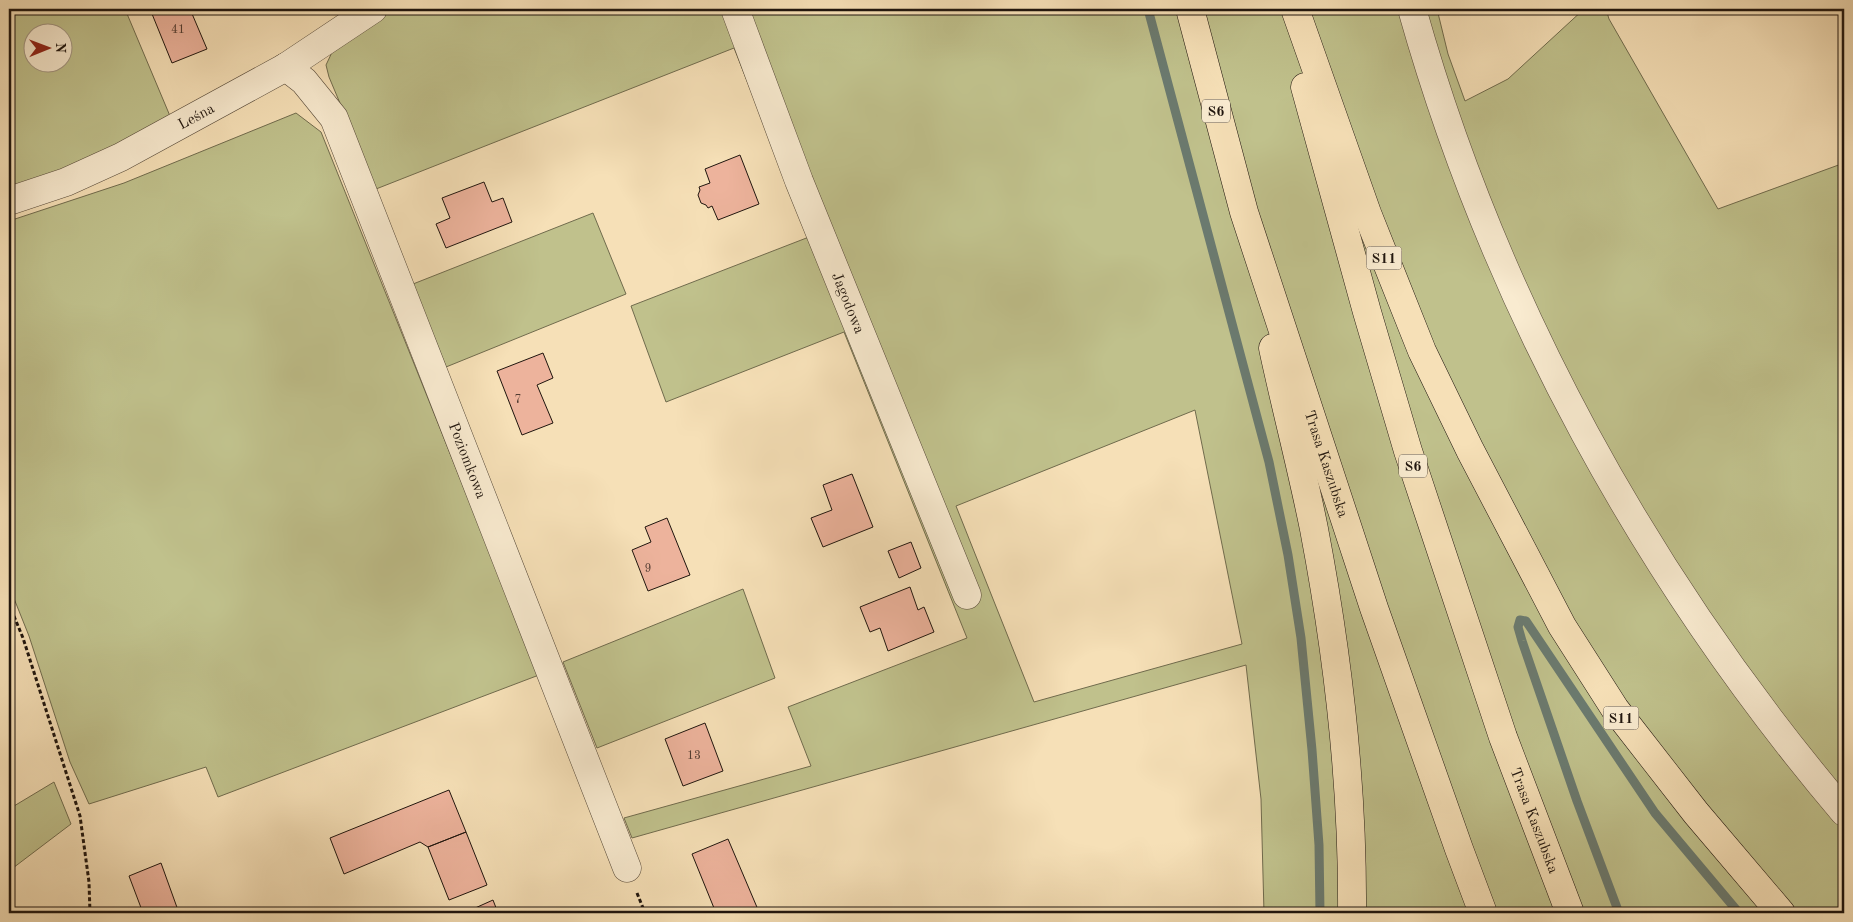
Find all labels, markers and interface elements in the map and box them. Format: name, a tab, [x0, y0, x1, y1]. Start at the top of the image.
north arrow	[22, 22, 72, 72]
house number: 41	[171, 24, 185, 36]
text: N	[53, 42, 67, 54]
road number: S6	[1202, 100, 1230, 122]
street label: Leśna	[176, 101, 218, 133]
road number: S11	[1366, 247, 1402, 270]
street label: Jagodowa	[828, 271, 866, 337]
house number: 7	[515, 394, 521, 406]
street label: Trasa Kaszubska	[1301, 409, 1350, 520]
street label: Poziomkowa	[445, 421, 488, 502]
road number: S6	[1399, 454, 1427, 478]
house number: 9	[645, 563, 651, 575]
road number: S11	[1604, 706, 1638, 730]
house number: 13	[687, 750, 701, 762]
street label: Trasa Kaszubska	[1506, 766, 1560, 876]

